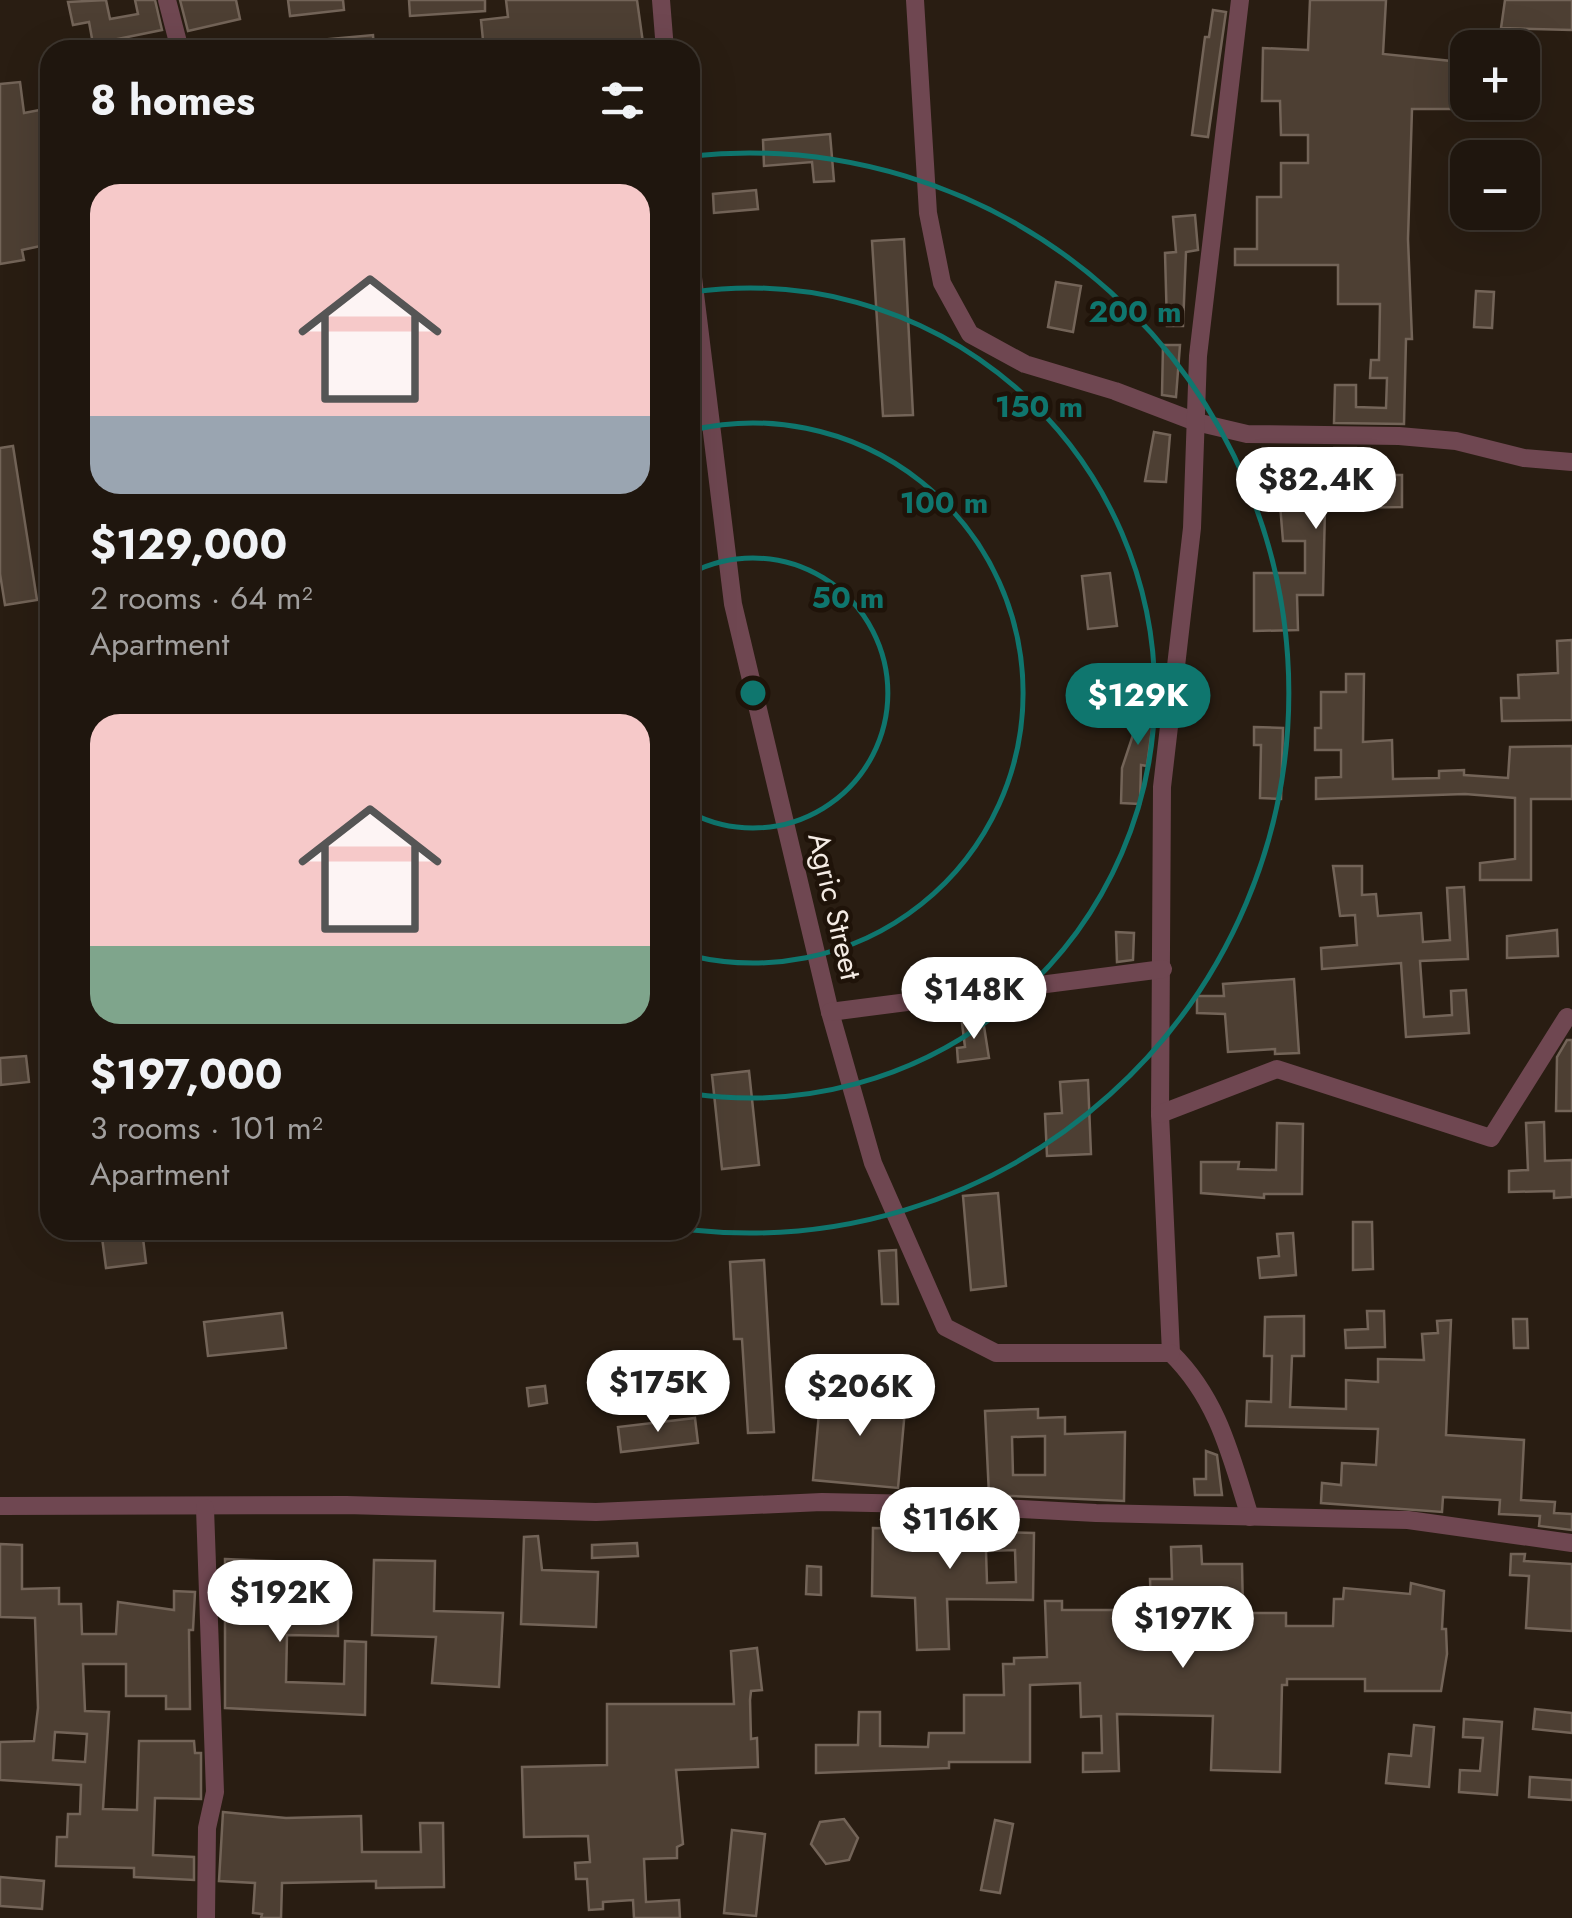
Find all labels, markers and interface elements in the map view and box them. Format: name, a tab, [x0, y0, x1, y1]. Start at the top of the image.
map controls	[1450, 30, 1540, 230]
button: +	[1450, 30, 1540, 120]
text: 8 homes	[90, 70, 255, 131]
icon: filters	[595, 73, 650, 128]
button: −	[1450, 140, 1540, 230]
icon: home	[280, 249, 460, 429]
text: 200 m	[1089, 290, 1182, 333]
text: 150 m	[995, 385, 1083, 428]
pin: $82.4K	[1235, 447, 1397, 532]
text: $82.4K	[1258, 456, 1374, 502]
text: 100 m	[900, 481, 988, 524]
text: $129,000	[90, 514, 287, 575]
text: 2 rooms · 64 m²	[90, 575, 313, 621]
text: 50 m	[812, 576, 884, 619]
text: Apartment	[90, 621, 229, 667]
pin: $129K	[1068, 663, 1208, 748]
text: $129K	[1088, 672, 1188, 718]
centre of rings	[735, 675, 771, 711]
icon: home	[280, 779, 460, 959]
street label: Agric Street	[797, 828, 873, 985]
pin: $148K	[904, 957, 1044, 1042]
text: $148K	[924, 966, 1024, 1012]
text: $197,000	[90, 1044, 283, 1105]
text: 3 rooms · 101 m²	[90, 1105, 323, 1151]
text: Apartment	[90, 1151, 229, 1197]
pin: $175K	[588, 1350, 728, 1435]
pin: $206K	[790, 1354, 930, 1439]
text: $175K	[609, 1359, 707, 1405]
text: $206K	[807, 1363, 913, 1409]
pin: $116K	[880, 1487, 1020, 1572]
text: $116K	[902, 1496, 998, 1542]
pin: $192K	[210, 1560, 350, 1645]
text: $192K	[230, 1569, 330, 1615]
pin: $197K	[1113, 1586, 1253, 1671]
text: $197K	[1134, 1595, 1232, 1641]

